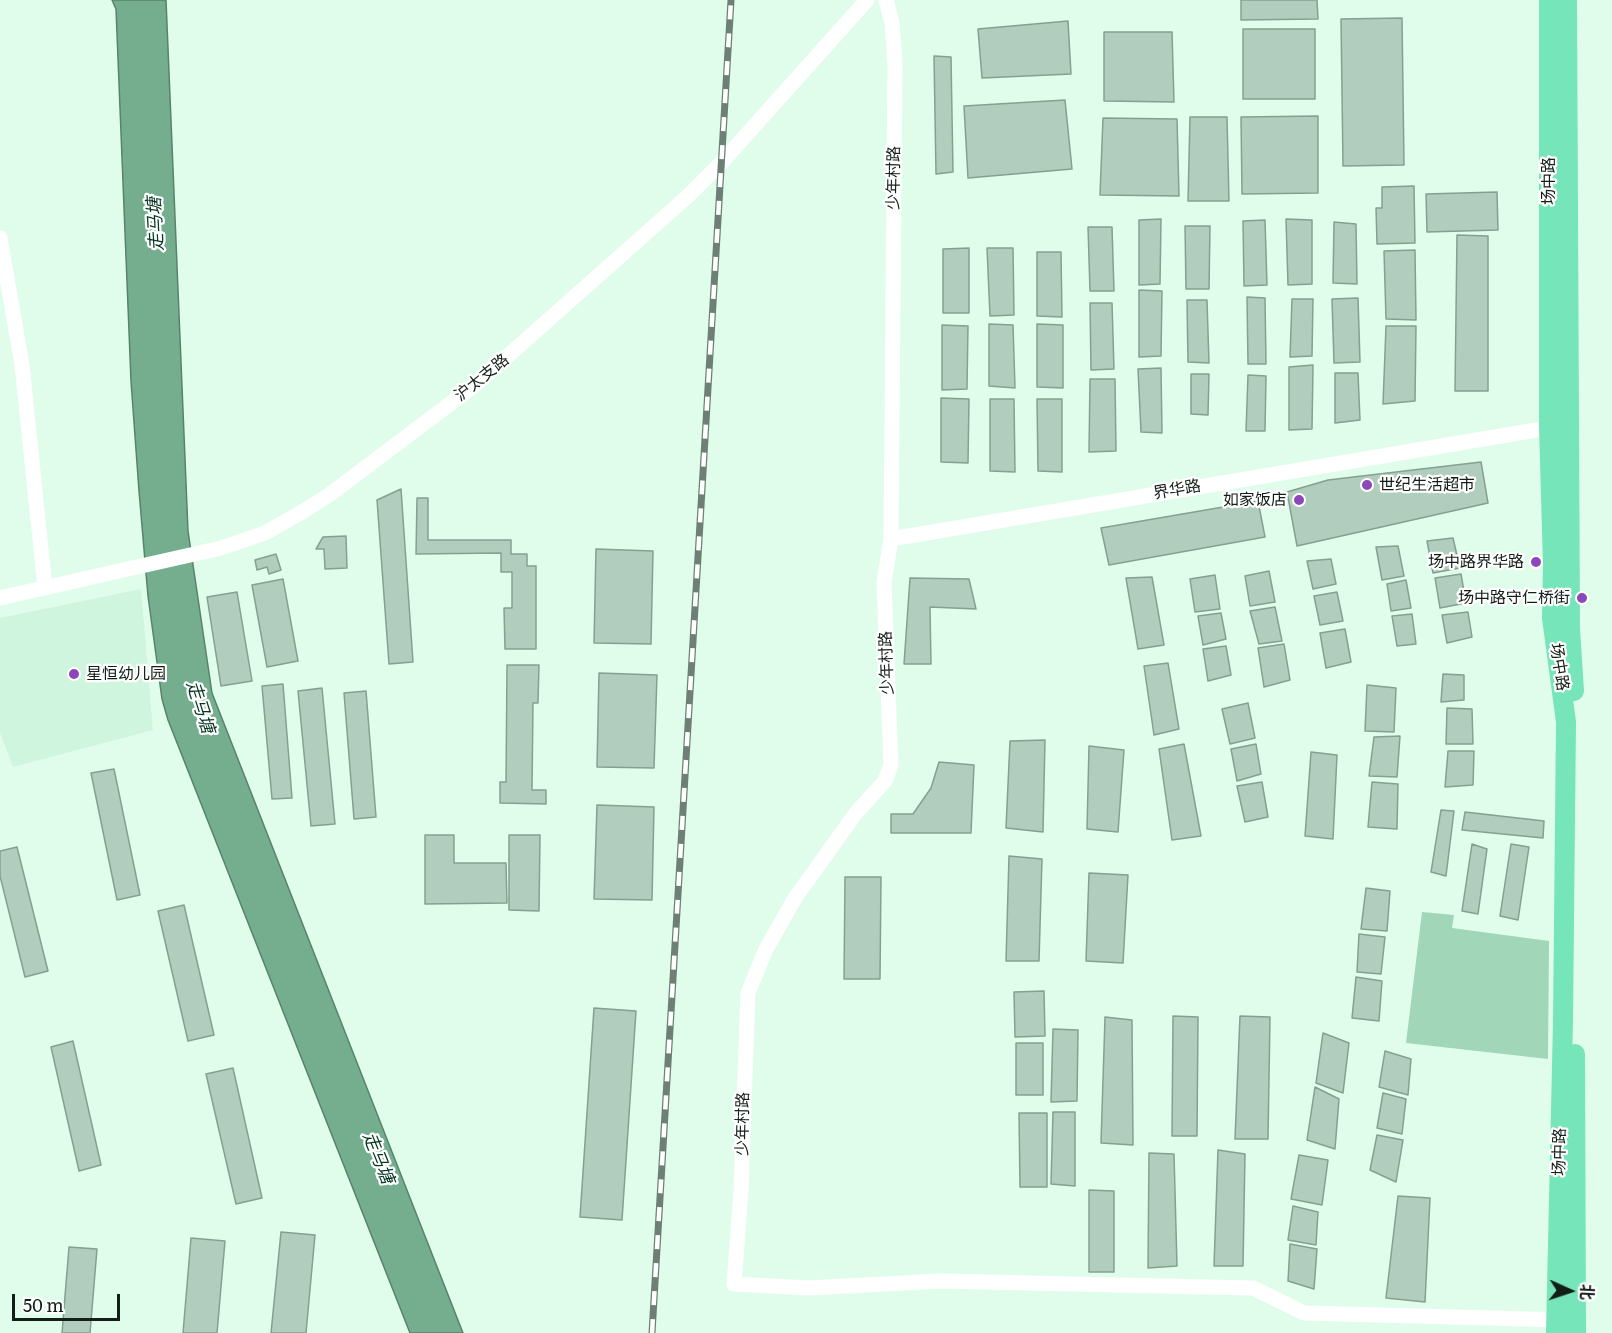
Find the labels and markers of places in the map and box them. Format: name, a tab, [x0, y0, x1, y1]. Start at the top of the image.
place label: 世纪生活超市	[1379, 475, 1475, 495]
marker: 世纪生活超市	[1360, 478, 1374, 492]
place label: 如家饭店	[1223, 490, 1287, 510]
marker: 如家饭店	[1292, 493, 1306, 507]
place label: 场中路界华路	[1428, 552, 1524, 572]
marker: 场中路界华路	[1529, 555, 1543, 569]
place label: 场中路守仁桥街	[1458, 588, 1570, 608]
marker: 场中路守仁桥街	[1575, 591, 1589, 605]
place label: 星恒幼儿园	[86, 664, 166, 684]
marker: 星恒幼儿园	[67, 667, 81, 681]

